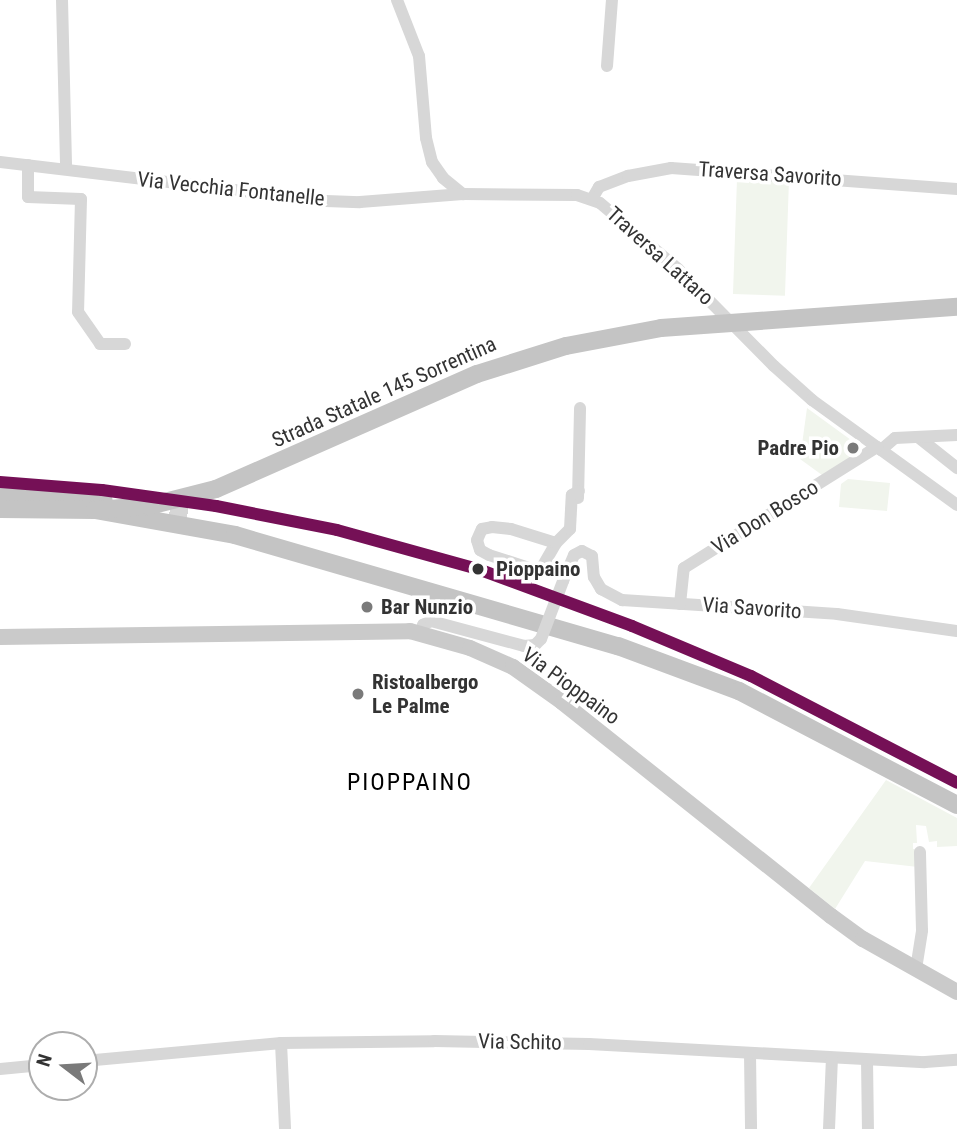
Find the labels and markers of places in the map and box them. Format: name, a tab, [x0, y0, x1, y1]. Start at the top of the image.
place label: Padre Pio	[758, 435, 839, 461]
marker: Padre Pio	[845, 440, 861, 456]
place label: Pioppaino	[496, 556, 580, 582]
marker: Pioppaino	[466, 557, 490, 581]
place label: Bar Nunzio	[381, 594, 473, 620]
marker: Bar Nunzio	[359, 599, 375, 615]
place label: Ristoalbergo Le Palme	[372, 669, 478, 719]
marker: Ristoalbergo Le Palme	[350, 686, 366, 702]

